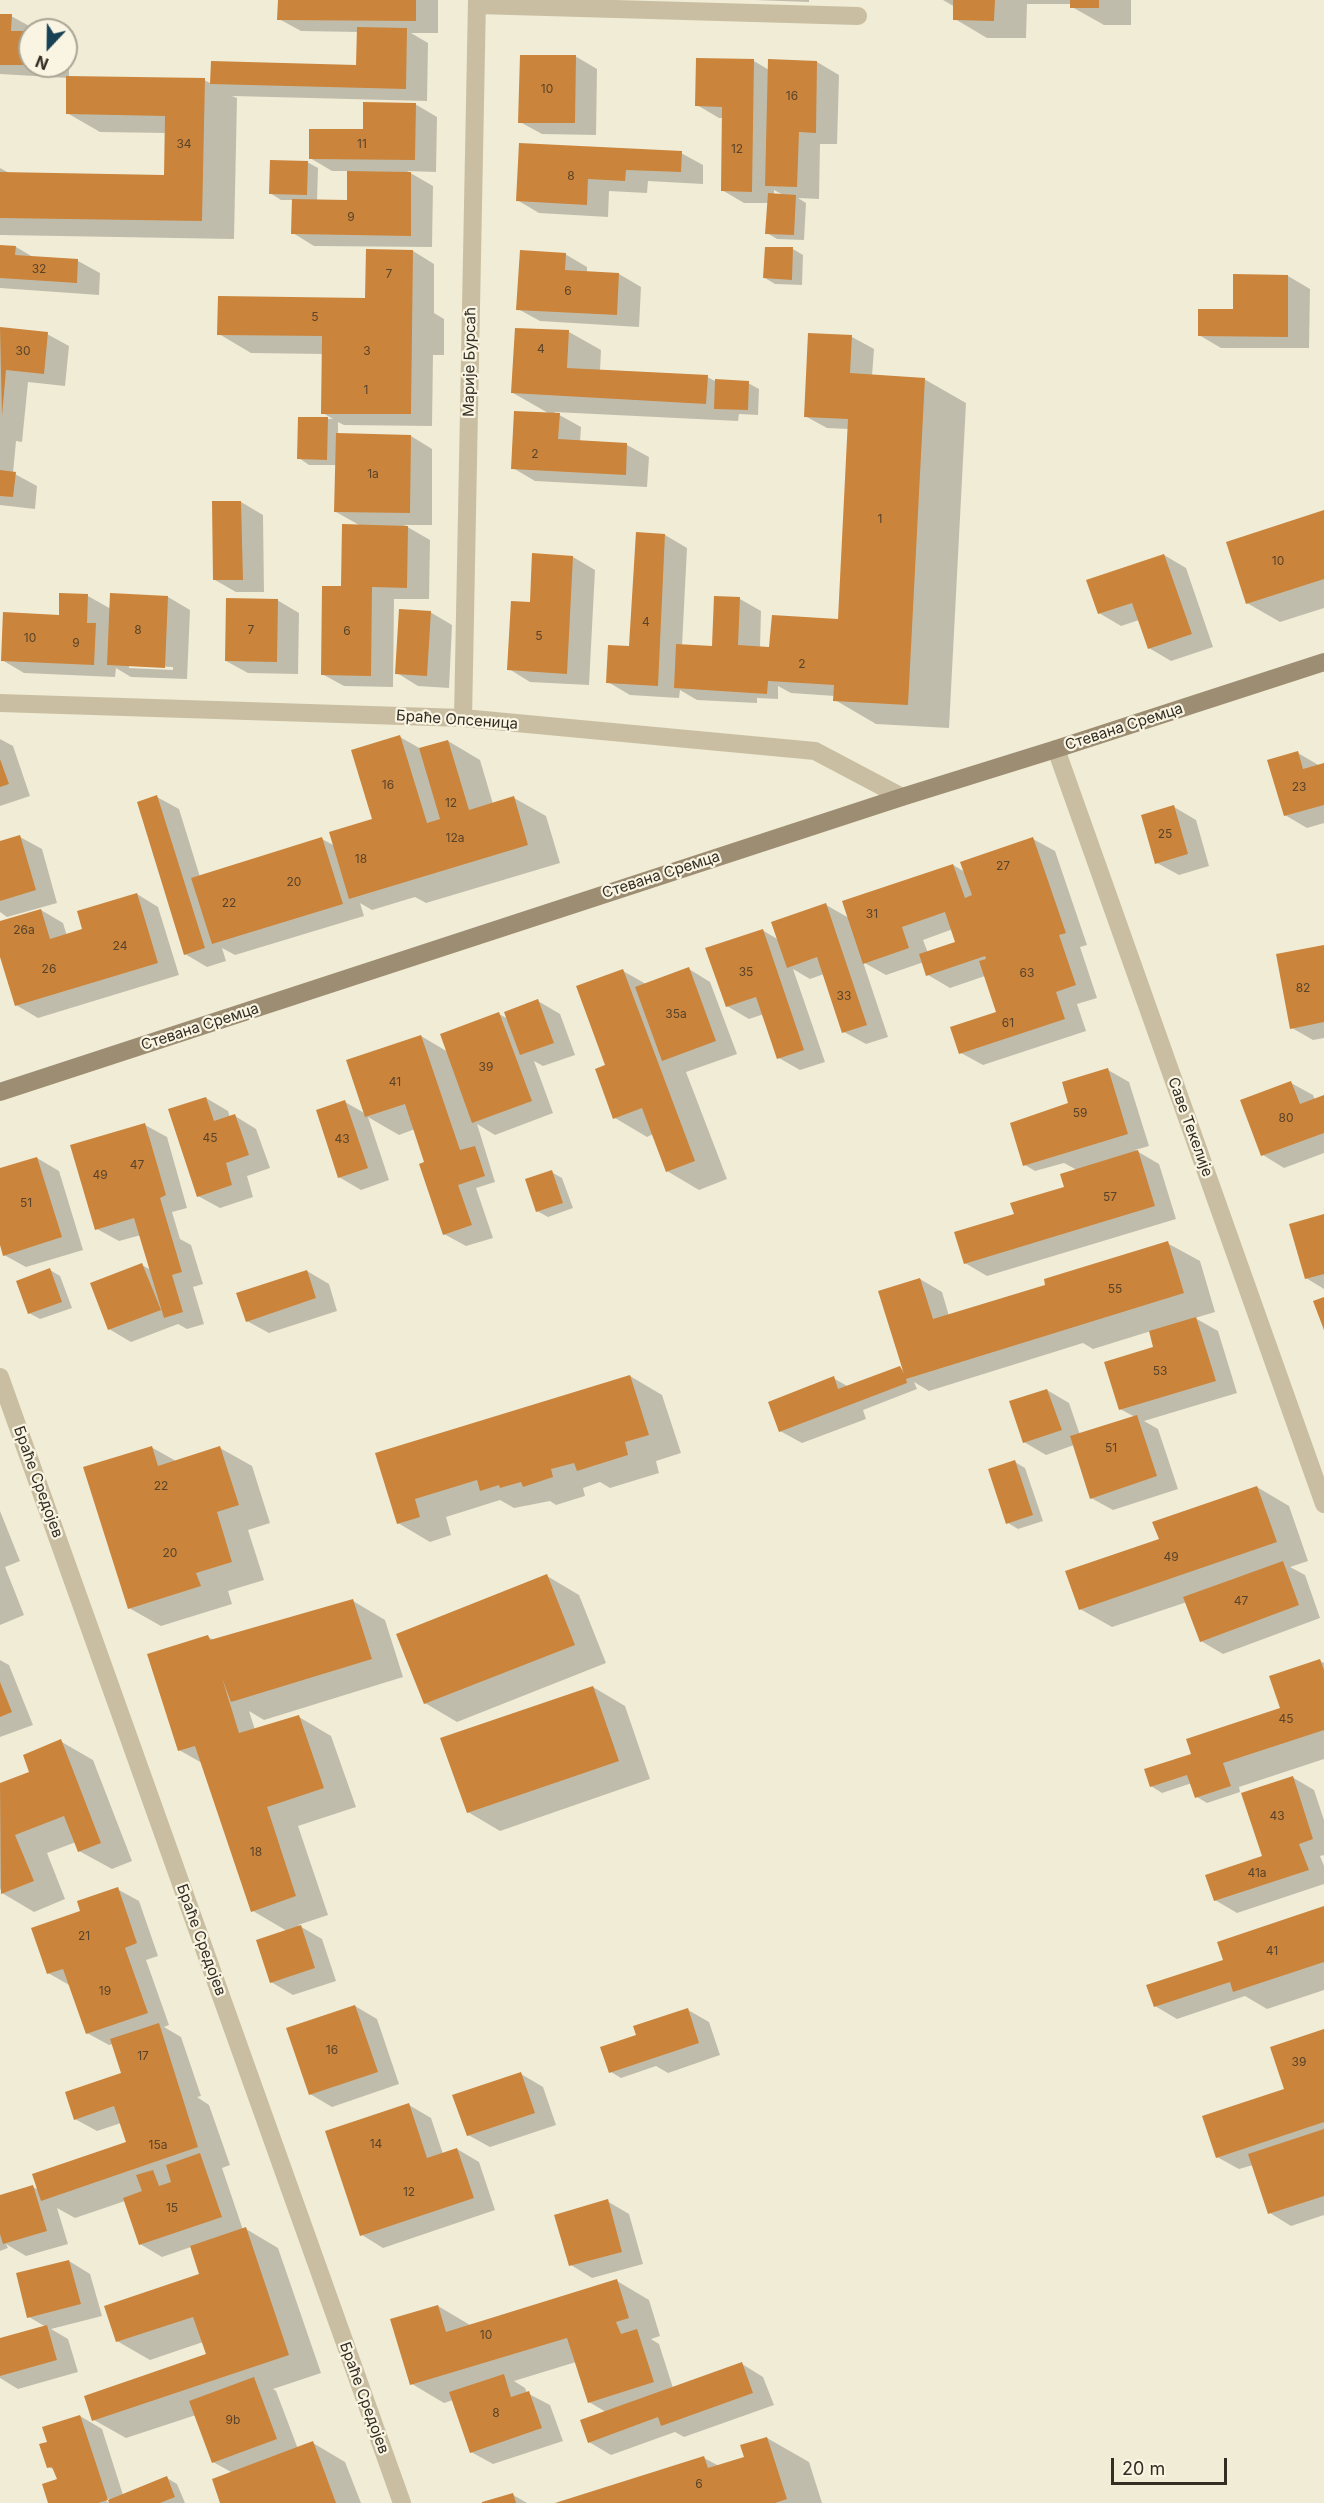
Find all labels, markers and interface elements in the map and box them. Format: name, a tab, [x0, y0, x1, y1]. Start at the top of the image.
north arrow	[18, 18, 78, 78]
text: N	[33, 51, 51, 74]
house number: 10	[541, 82, 553, 96]
house number: 16	[786, 89, 798, 103]
house number: 34	[176, 137, 192, 151]
house number: 11	[357, 137, 367, 151]
house number: 12	[731, 142, 743, 156]
house number: 8	[567, 169, 575, 183]
house number: 9	[347, 210, 355, 224]
house number: 32	[32, 262, 46, 276]
house number: 7	[386, 267, 392, 281]
house number: 6	[564, 284, 572, 298]
street label: Марије Бурсаћ	[460, 307, 480, 417]
house number: 5	[311, 310, 319, 324]
house number: 4	[537, 342, 545, 356]
house number: 30	[16, 344, 30, 358]
house number: 3	[363, 344, 371, 358]
house number: 1	[364, 383, 368, 397]
house number: 2	[531, 447, 539, 461]
house number: 1a	[367, 467, 379, 481]
house number: 1	[878, 512, 882, 526]
house number: 10	[1272, 554, 1284, 568]
house number: 4	[642, 615, 650, 629]
house number: 8	[134, 623, 142, 637]
house number: 7	[248, 623, 254, 637]
house number: 6	[343, 624, 351, 638]
house number: 5	[535, 629, 543, 643]
house number: 10	[24, 631, 36, 645]
house number: 9	[72, 636, 80, 650]
house number: 2	[798, 657, 806, 671]
street label: Стевана Сремца	[1063, 699, 1185, 755]
street label: Браће Опсеница	[396, 707, 518, 733]
house number: 16	[382, 778, 394, 792]
house number: 23	[1292, 780, 1306, 794]
house number: 12	[445, 796, 457, 810]
house number: 25	[1158, 827, 1172, 841]
house number: 12a	[446, 831, 464, 845]
street label: Стевана Сремца	[600, 847, 722, 903]
house number: 18	[355, 852, 367, 866]
house number: 27	[996, 859, 1010, 873]
house number: 20	[287, 875, 301, 889]
house number: 22	[222, 896, 236, 910]
house number: 31	[866, 907, 878, 921]
house number: 26a	[13, 923, 35, 937]
house number: 24	[113, 939, 127, 953]
house number: 26	[42, 962, 56, 976]
house number: 35	[739, 965, 753, 979]
house number: 63	[1020, 966, 1034, 980]
house number: 82	[1296, 981, 1310, 995]
house number: 33	[837, 989, 851, 1003]
street label: Стевана Сремца	[139, 999, 261, 1055]
house number: 35a	[665, 1007, 687, 1021]
house number: 61	[1002, 1016, 1014, 1030]
house number: 39	[479, 1060, 493, 1074]
house number: 41	[389, 1075, 401, 1089]
street label: Саве Текелије	[1164, 1075, 1216, 1179]
house number: 59	[1073, 1106, 1087, 1120]
house number: 80	[1279, 1111, 1293, 1125]
house number: 45	[202, 1131, 218, 1145]
house number: 43	[334, 1132, 350, 1146]
house number: 47	[130, 1158, 144, 1172]
house number: 49	[92, 1168, 108, 1182]
house number: 57	[1103, 1190, 1117, 1204]
house number: 51	[20, 1196, 32, 1210]
house number: 55	[1108, 1282, 1122, 1296]
house number: 53	[1153, 1364, 1167, 1378]
street label: Браће Средојев	[9, 1424, 67, 1540]
house number: 51	[1105, 1441, 1117, 1455]
house number: 22	[154, 1479, 168, 1493]
house number: 20	[163, 1546, 177, 1560]
house number: 49	[1163, 1550, 1179, 1564]
house number: 47	[1234, 1594, 1248, 1608]
house number: 45	[1278, 1712, 1294, 1726]
house number: 43	[1269, 1809, 1285, 1823]
house number: 18	[250, 1845, 262, 1859]
house number: 41a	[1247, 1866, 1267, 1880]
street label: Браће Средојев	[172, 1882, 230, 1998]
house number: 21	[78, 1929, 90, 1943]
house number: 41	[1266, 1944, 1278, 1958]
house number: 19	[99, 1984, 111, 1998]
house number: 16	[326, 2043, 338, 2057]
house number: 17	[137, 2049, 149, 2063]
house number: 39	[1292, 2055, 1306, 2069]
house number: 14	[370, 2137, 382, 2151]
house number: 15a	[149, 2138, 167, 2152]
house number: 12	[403, 2185, 415, 2199]
house number: 15	[166, 2201, 178, 2215]
house number: 10	[480, 2328, 492, 2342]
street label: Браће Средојев	[335, 2340, 393, 2456]
house number: 8	[492, 2406, 500, 2420]
house number: 9b	[226, 2413, 240, 2427]
scale bar	[1114, 2446, 1230, 2484]
text: 20 m	[1122, 2458, 1165, 2479]
house number: 6	[695, 2477, 703, 2491]

